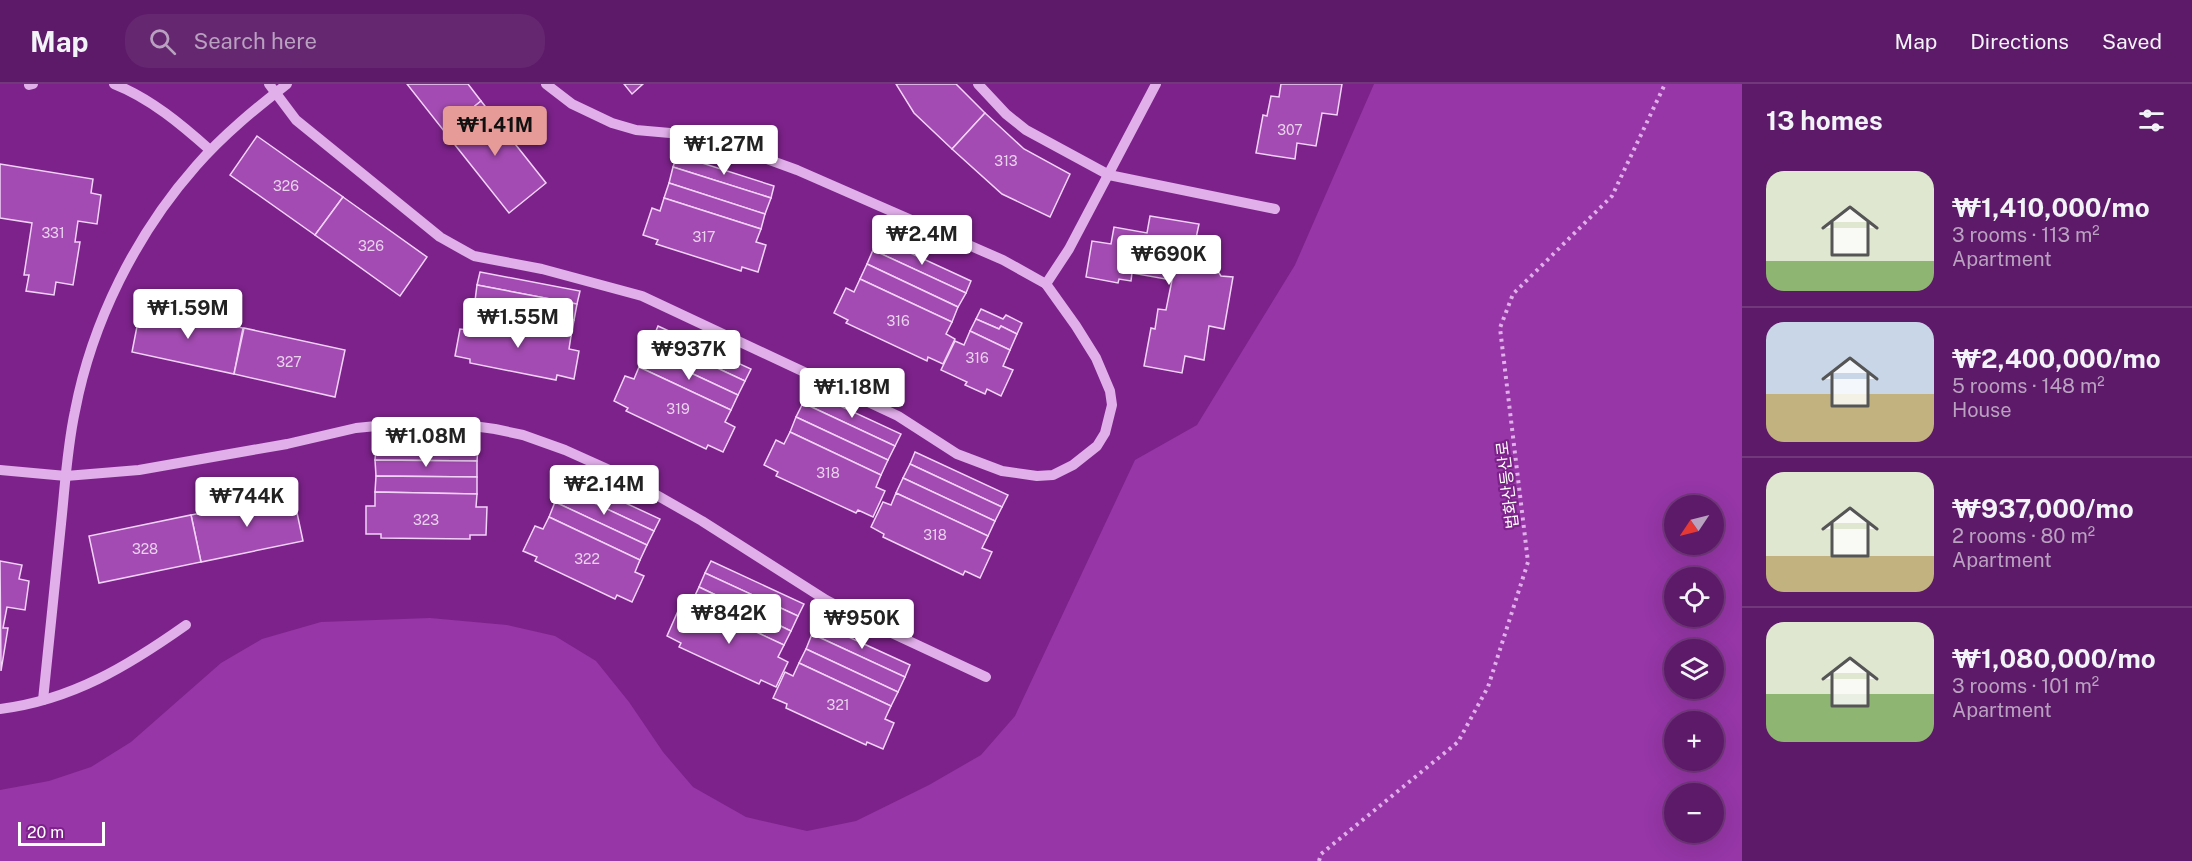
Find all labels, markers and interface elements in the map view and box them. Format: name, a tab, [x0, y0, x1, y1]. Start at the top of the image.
search box	[125, 14, 545, 68]
text: Map	[30, 25, 89, 58]
icon: search	[146, 25, 179, 58]
text: Search here	[194, 28, 317, 54]
text: Map	[1895, 29, 1937, 54]
text: Directions	[1970, 29, 2069, 54]
text: Saved	[2102, 29, 2162, 54]
icon: filters	[2135, 104, 2168, 137]
text: 13 homes	[1766, 105, 1883, 136]
pin: ₩1.41M	[446, 106, 544, 157]
text: ₩1.41M	[457, 113, 533, 137]
house number: 307	[1277, 122, 1303, 138]
pin: ₩1.27M	[675, 125, 773, 176]
text: ₩1.27M	[684, 132, 764, 156]
house number: 313	[994, 153, 1018, 169]
house number: 326	[273, 178, 299, 194]
text: ₩1,410,000/mo	[1952, 192, 2150, 223]
icon: home	[1814, 195, 1886, 267]
pin: ₩2.4M	[880, 215, 964, 266]
text: ₩2.4M	[886, 222, 958, 246]
text: 3 rooms · 113 m²	[1952, 223, 2100, 247]
house number: 331	[41, 225, 65, 241]
house number: 317	[693, 229, 715, 245]
pin: ₩690K	[1127, 235, 1211, 286]
house number: 326	[358, 238, 384, 254]
text: ₩690K	[1131, 242, 1207, 266]
text: Apartment	[1952, 247, 2052, 271]
pin: ₩1.59M	[139, 289, 237, 340]
text: ₩1.59M	[147, 296, 229, 320]
pin: ₩1.55M	[469, 298, 567, 349]
text: ₩1.55M	[477, 305, 559, 329]
house number: 316	[886, 313, 910, 329]
pin: ₩937K	[647, 330, 731, 381]
text: ₩937K	[651, 337, 727, 361]
text: ₩2,400,000/mo	[1952, 343, 2161, 374]
icon: home	[1814, 346, 1886, 418]
house number: 316	[965, 350, 989, 366]
house number: 327	[276, 354, 302, 370]
pin: ₩1.18M	[803, 368, 901, 419]
text: 5 rooms · 148 m²	[1952, 374, 2105, 398]
text: ₩1.18M	[814, 375, 890, 399]
text: House	[1952, 398, 2012, 422]
house number: 319	[666, 401, 690, 417]
pin: ₩1.08M	[377, 417, 475, 468]
text: ₩1.08M	[386, 424, 466, 448]
street label: 법화산등산로	[1493, 440, 1522, 530]
pin: ₩2.14M	[555, 465, 653, 516]
house number: 318	[816, 465, 840, 481]
text: ₩2.14M	[564, 472, 644, 496]
pin: ₩744K	[205, 477, 289, 528]
text: ₩744K	[209, 484, 285, 508]
text: ₩937,000/mo	[1952, 493, 2134, 524]
north arrow	[1664, 495, 1724, 555]
map controls	[1664, 495, 1724, 843]
icon: home	[1814, 496, 1886, 568]
house number: 323	[413, 512, 439, 528]
text: 2 rooms · 80 m²	[1952, 524, 2095, 548]
house number: 318	[923, 527, 947, 543]
house number: 328	[132, 541, 158, 557]
text: Apartment	[1952, 548, 2052, 572]
house number: 322	[574, 551, 600, 567]
button: locate	[1664, 567, 1724, 627]
pin: ₩842K	[687, 594, 771, 645]
pin: ₩950K	[820, 599, 904, 650]
text: ₩842K	[691, 601, 767, 625]
text: ₩950K	[824, 606, 900, 630]
button: layers	[1664, 639, 1724, 699]
text: ₩1,080,000/mo	[1952, 643, 2156, 674]
icon: home	[1814, 646, 1886, 718]
text: 3 rooms · 101 m²	[1952, 674, 2099, 698]
house number: 321	[827, 697, 849, 713]
text: Apartment	[1952, 698, 2052, 722]
button: +	[1664, 711, 1724, 771]
button: −	[1664, 783, 1724, 843]
scale bar	[18, 819, 105, 846]
text: 20 m	[27, 823, 64, 842]

